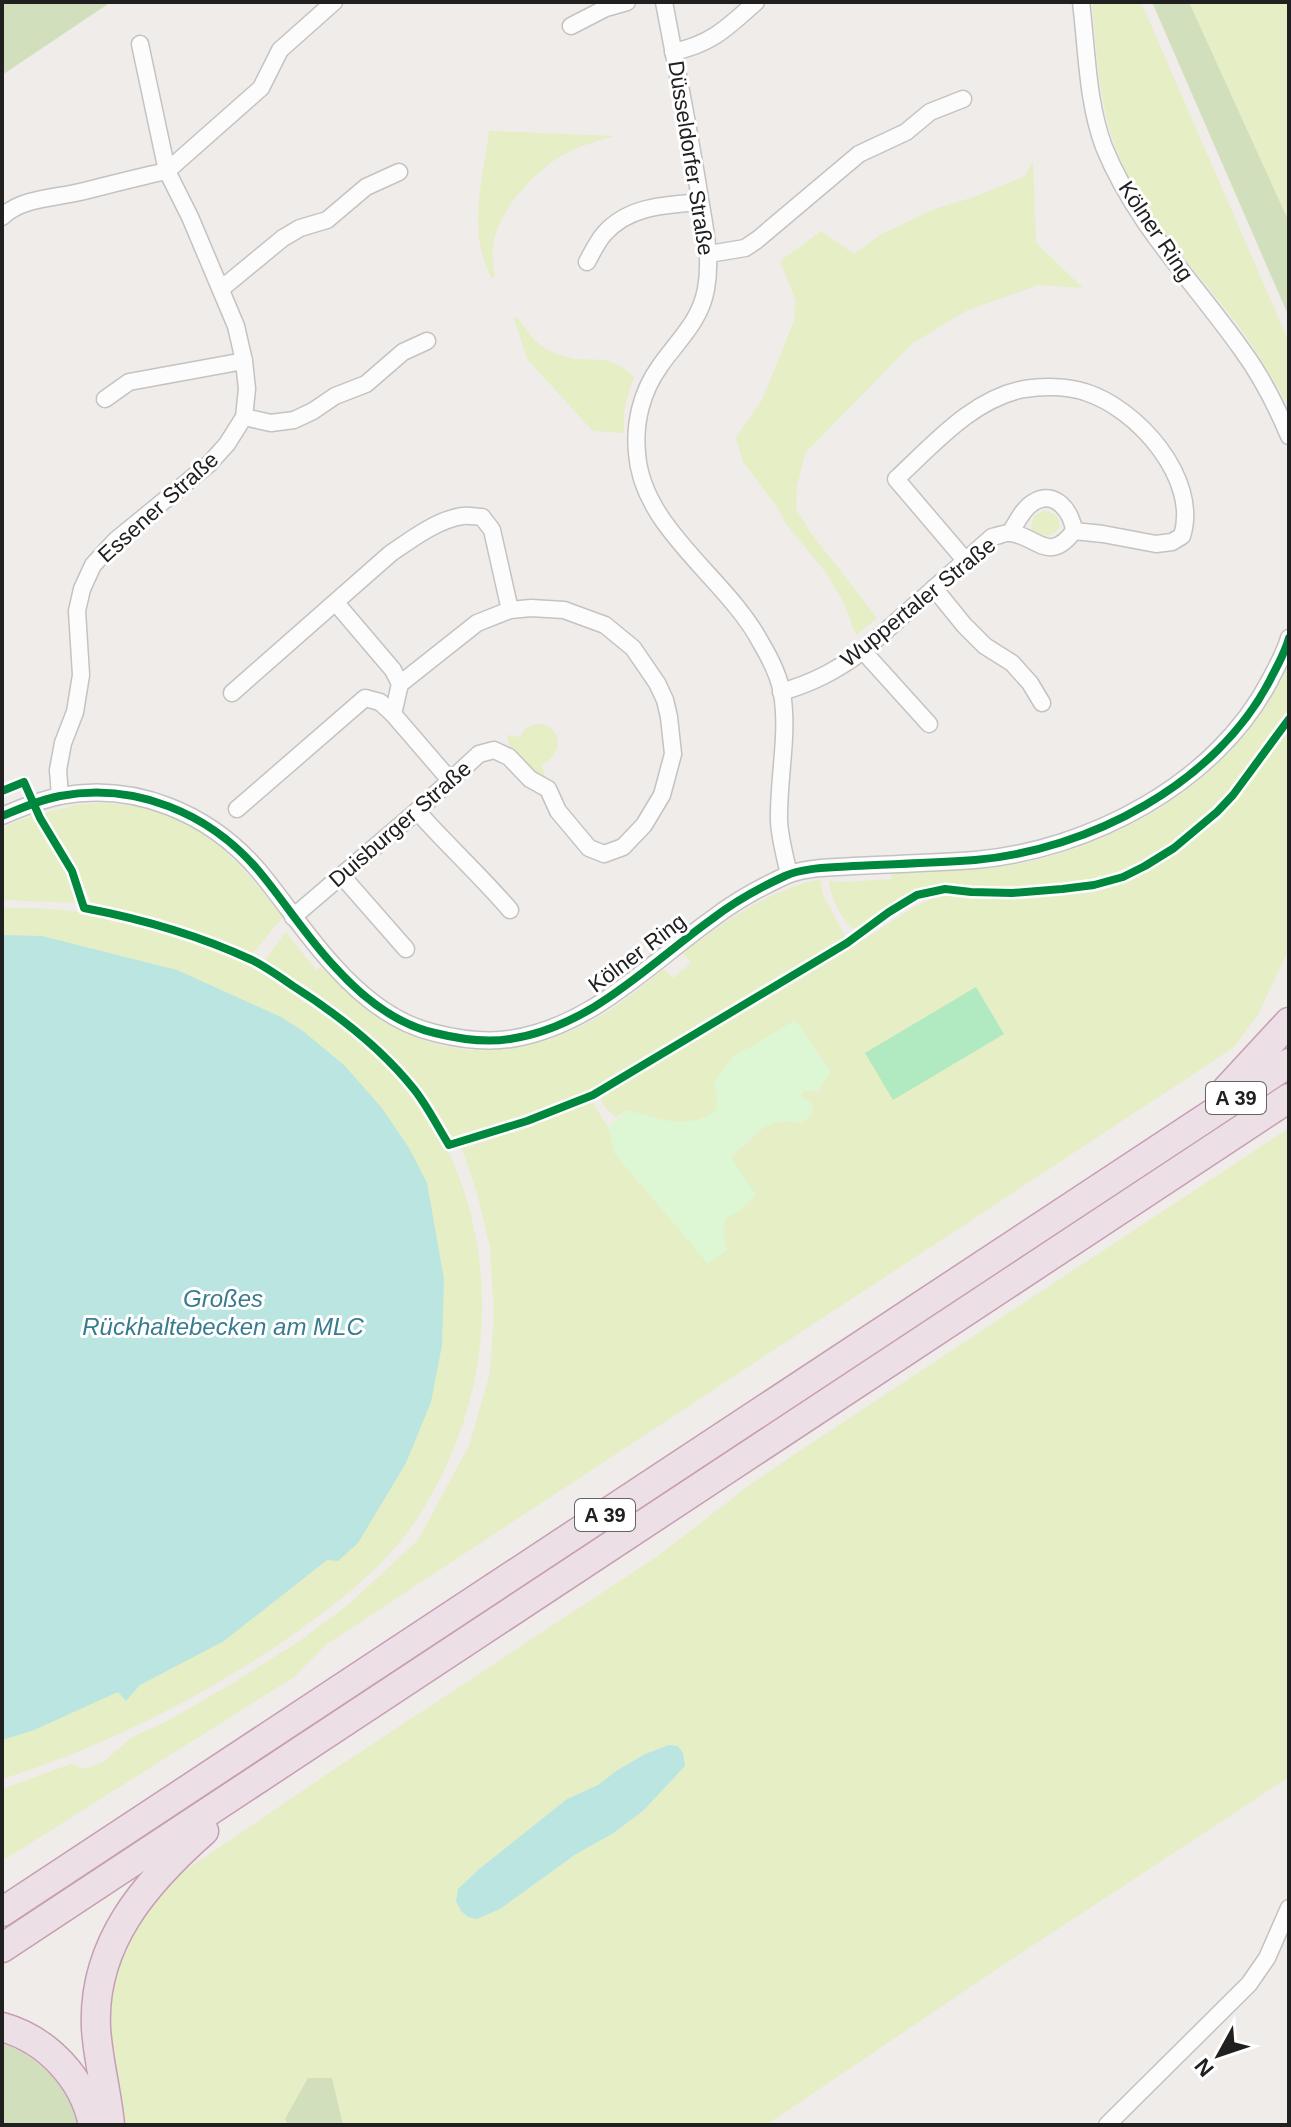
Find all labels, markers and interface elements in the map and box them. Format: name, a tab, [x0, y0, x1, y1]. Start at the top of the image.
street label: Düsseldorfer Straße	[663, 59, 719, 257]
street label: Kölner Ring	[1113, 176, 1199, 286]
street label: Essener Straße	[93, 447, 223, 567]
street label: Wuppertaler Straße	[836, 532, 1000, 672]
street label: Duisburger Straße	[324, 756, 476, 892]
street label: Kölner Ring	[584, 908, 690, 998]
road number: A 39	[1206, 1082, 1266, 1114]
water label: Großes Rückhaltebecken am MLC	[82, 1285, 364, 1340]
road number: A 39	[575, 1499, 635, 1531]
north arrow	[1179, 2015, 1259, 2095]
text: N	[1189, 2053, 1219, 2082]

